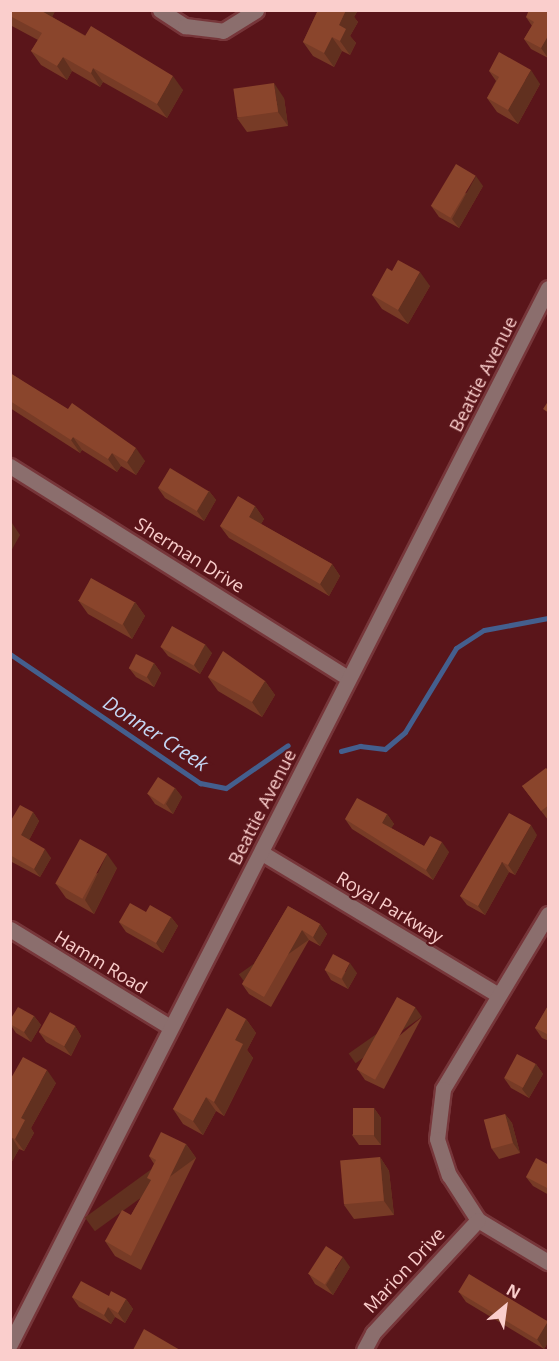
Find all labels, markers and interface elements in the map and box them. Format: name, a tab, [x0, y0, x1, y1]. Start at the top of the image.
street label: Beattie Avenue	[445, 313, 521, 435]
street label: Sherman Drive	[131, 513, 249, 597]
water label: Donner Creek	[99, 690, 213, 776]
street label: Beattie Avenue	[224, 746, 300, 868]
street label: Royal Parkway	[333, 867, 447, 947]
street label: Hamm Road	[51, 926, 151, 998]
street label: Marion Drive	[359, 1223, 449, 1317]
north arrow	[475, 1277, 535, 1337]
text: N	[503, 1278, 525, 1304]

